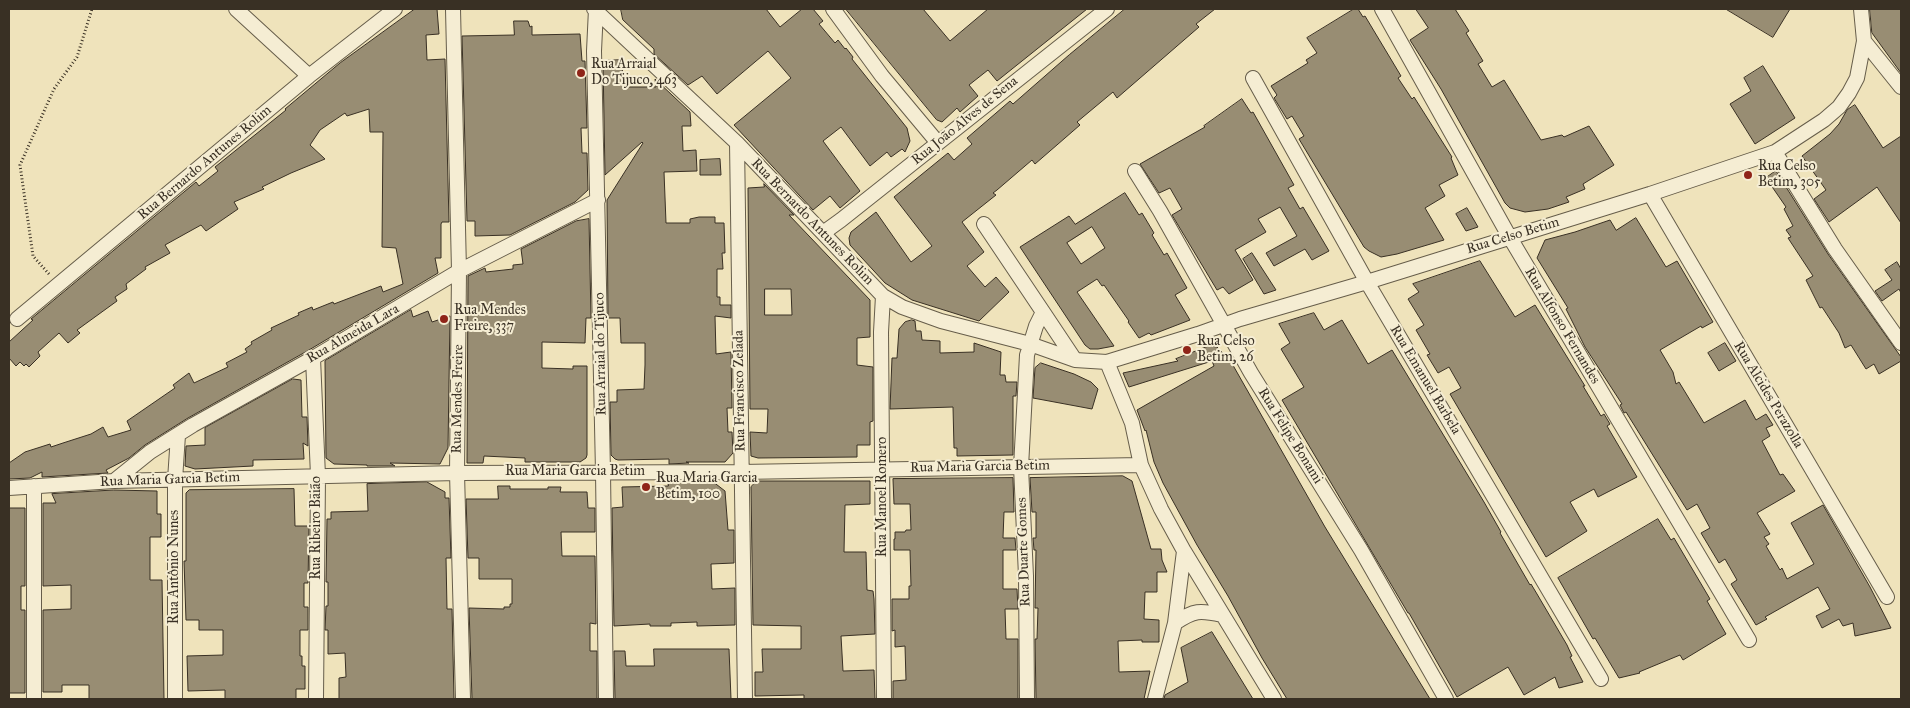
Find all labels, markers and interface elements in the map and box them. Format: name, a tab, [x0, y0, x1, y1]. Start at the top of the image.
place label: Rua Arraial Do Tijuco, 463	[591, 57, 677, 90]
marker: Rua Arraial Do Tijuco, 463	[575, 67, 587, 79]
street label: Rua João Alves de Sena	[909, 73, 1021, 169]
street label: Rua Bernardo Antunes Rolim	[135, 102, 275, 224]
street label: Rua Bernardo Antunes Rolim	[747, 155, 877, 289]
place label: Rua Celso Betim, 305	[1758, 159, 1821, 192]
marker: Rua Celso Betim, 305	[1742, 169, 1754, 181]
street label: Rua Celso Betim	[1465, 214, 1561, 258]
street label: Rua Alfonso Fernandes	[1521, 265, 1603, 387]
street label: Rua Arraial do Tijuco	[592, 292, 610, 416]
street label: Rua Almeida Lara	[304, 301, 402, 367]
place label: Rua Mendes Freire, 337	[454, 303, 526, 336]
marker: Rua Mendes Freire, 337	[438, 313, 450, 325]
street label: Rua Emanuel Barbela	[1386, 322, 1464, 438]
street label: Rua Francisco Zelada	[731, 330, 749, 452]
place label: Rua Celso Betim, 26	[1197, 334, 1255, 367]
street label: Rua Alcides Perazolla	[1729, 339, 1807, 451]
street label: Rua Mendes Freire	[449, 344, 467, 454]
marker: Rua Celso Betim, 26	[1181, 344, 1193, 356]
street label: Rua Felipe Bonami	[1254, 385, 1326, 487]
street label: Rua Manoel Romero	[875, 437, 891, 557]
street label: Rua Maria Garcia Betim	[910, 457, 1050, 477]
street label: Rua Maria Garcia Betim	[505, 464, 645, 480]
street label: Rua Maria Garcia Betim	[100, 469, 240, 491]
place label: Rua Maria Garcia Betim, 100	[656, 471, 757, 504]
street label: Rua Ribeiro Baião	[309, 476, 325, 580]
marker: Rua Maria Garcia Betim, 100	[640, 481, 652, 493]
street label: Rua Duarte Gomes	[1014, 497, 1034, 607]
street label: Rua Antônio Nunes	[167, 510, 183, 624]

